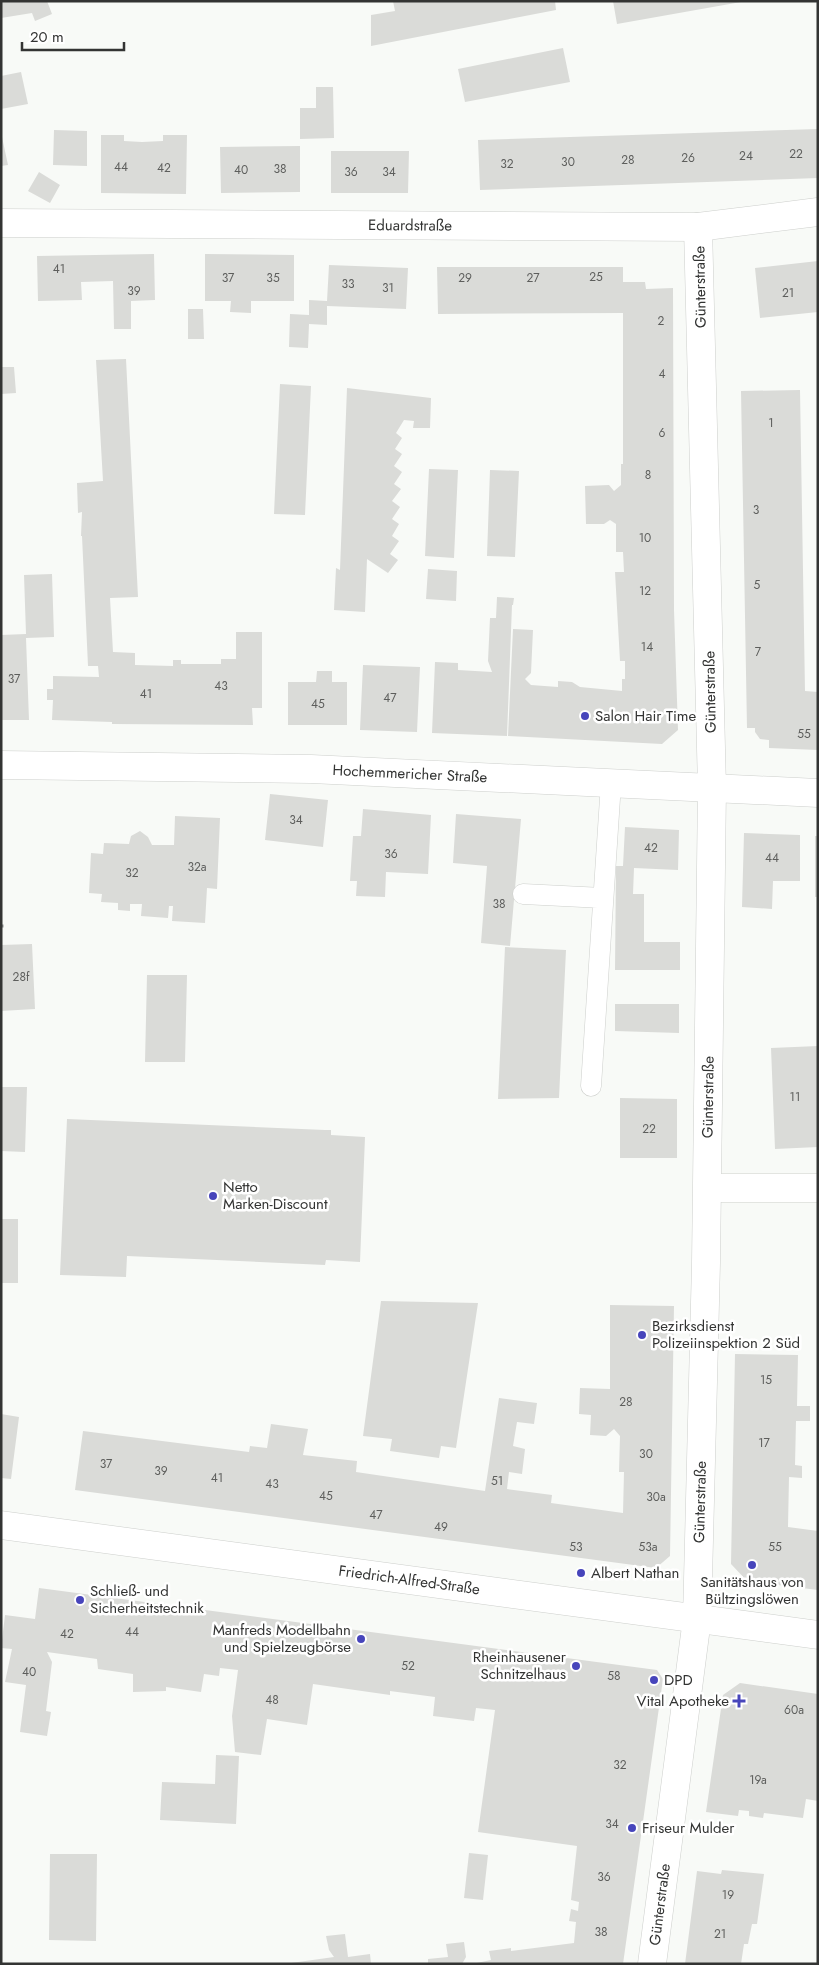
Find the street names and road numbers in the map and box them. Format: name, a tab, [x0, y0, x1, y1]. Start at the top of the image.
street label: Eduardstraße	[368, 214, 452, 237]
street label: Günterstraße	[688, 246, 712, 328]
street label: Günterstraße	[698, 651, 722, 733]
street label: Hochemmericher Straße	[332, 759, 488, 788]
street label: Günterstraße	[697, 1056, 720, 1138]
street label: Günterstraße	[688, 1460, 712, 1543]
street label: Friedrich-Alfred-Straße	[337, 1560, 482, 1600]
street label: Günterstraße	[644, 1862, 676, 1947]

